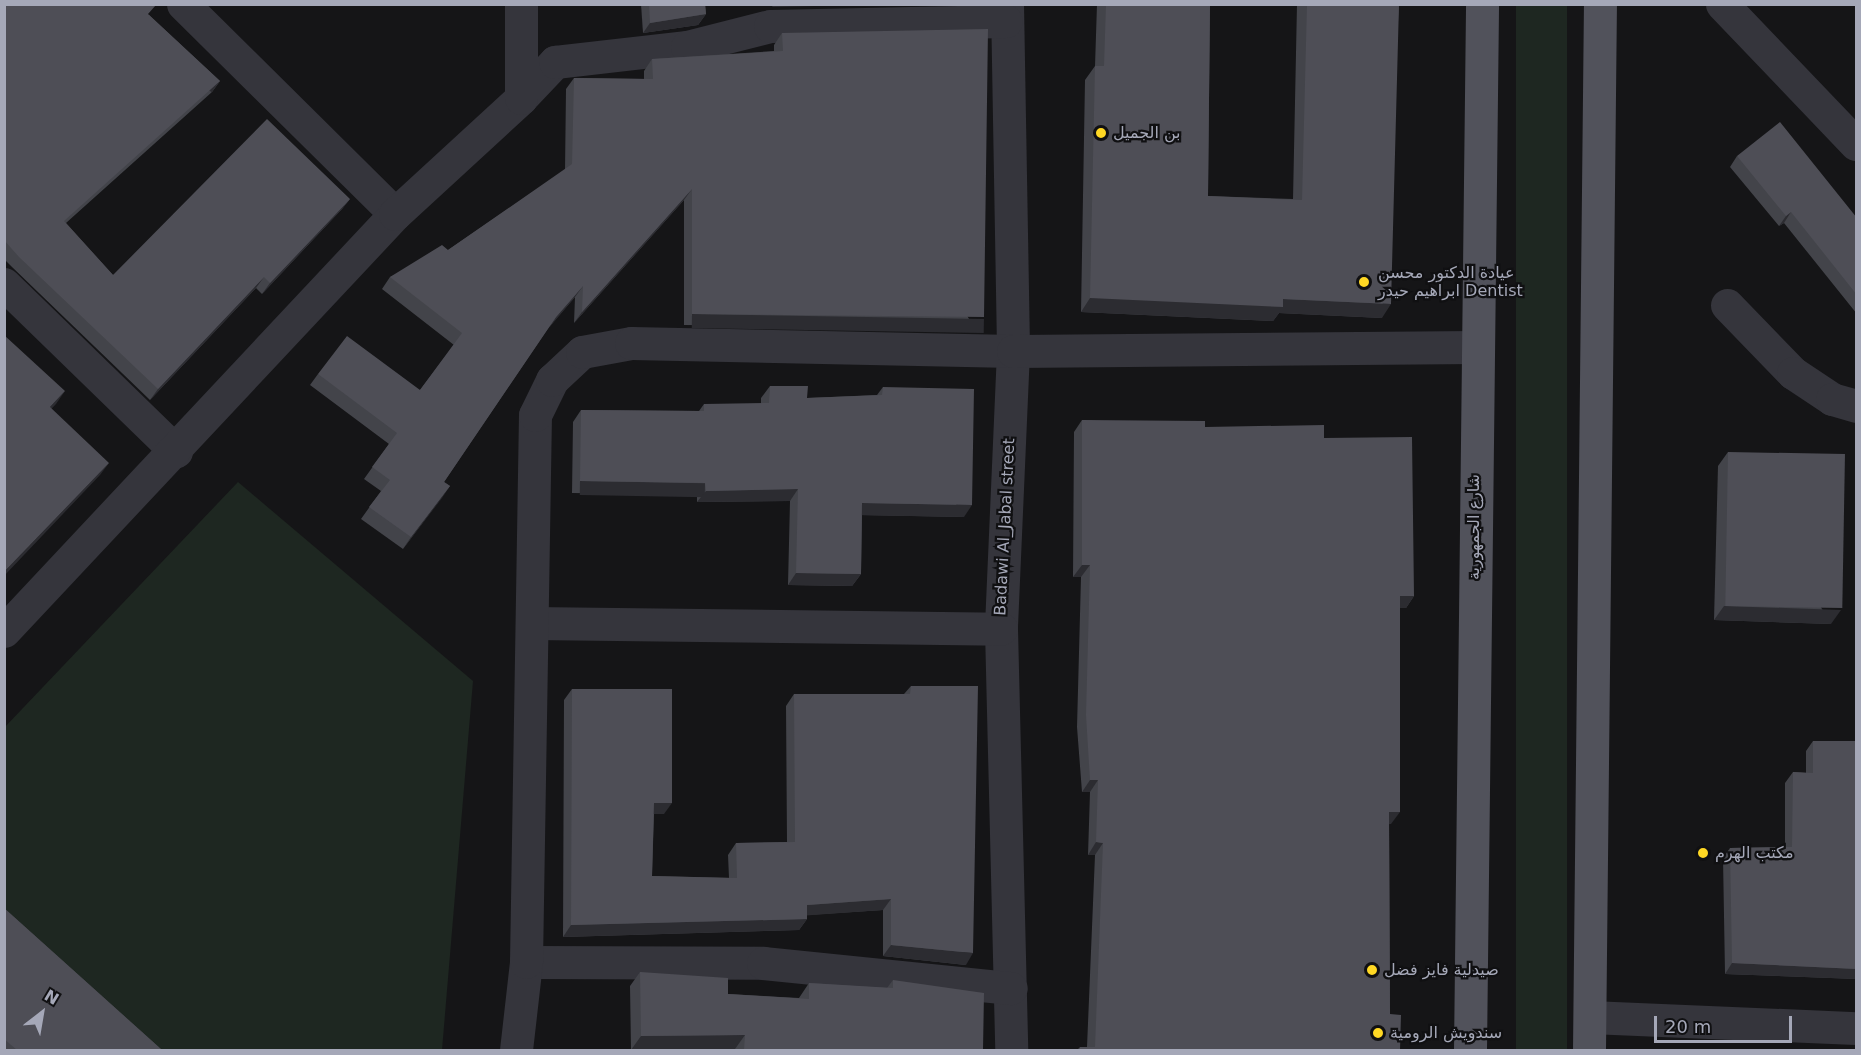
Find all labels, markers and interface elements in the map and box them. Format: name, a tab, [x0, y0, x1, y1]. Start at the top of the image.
place label: بن الجميل	[1113, 123, 1181, 143]
marker: بن الجميل	[1094, 126, 1108, 140]
place label: عيادة الدكتور محسن ابراهيم حيدر Dentist	[1378, 263, 1523, 301]
marker: عيادة الدكتور محسن ابراهيم حيدر Dentist	[1355, 273, 1373, 291]
street label: Badawi Al_Jabal street	[991, 438, 1019, 616]
street label: شارع الجمهورية	[1464, 474, 1484, 580]
place label: مكتب الهرم	[1715, 843, 1793, 863]
marker: مكتب الهرم	[1696, 846, 1710, 860]
place label: صيدلية فايز فضل	[1384, 960, 1499, 980]
marker: صيدلية فايز فضل	[1365, 963, 1379, 977]
north arrow	[12, 983, 72, 1043]
text: N	[41, 986, 62, 1009]
scale bar	[1657, 1004, 1795, 1042]
text: 20 m	[1665, 1016, 1711, 1037]
place label: سندويش الرومية	[1390, 1023, 1502, 1043]
marker: سندويش الرومية	[1371, 1026, 1385, 1040]

